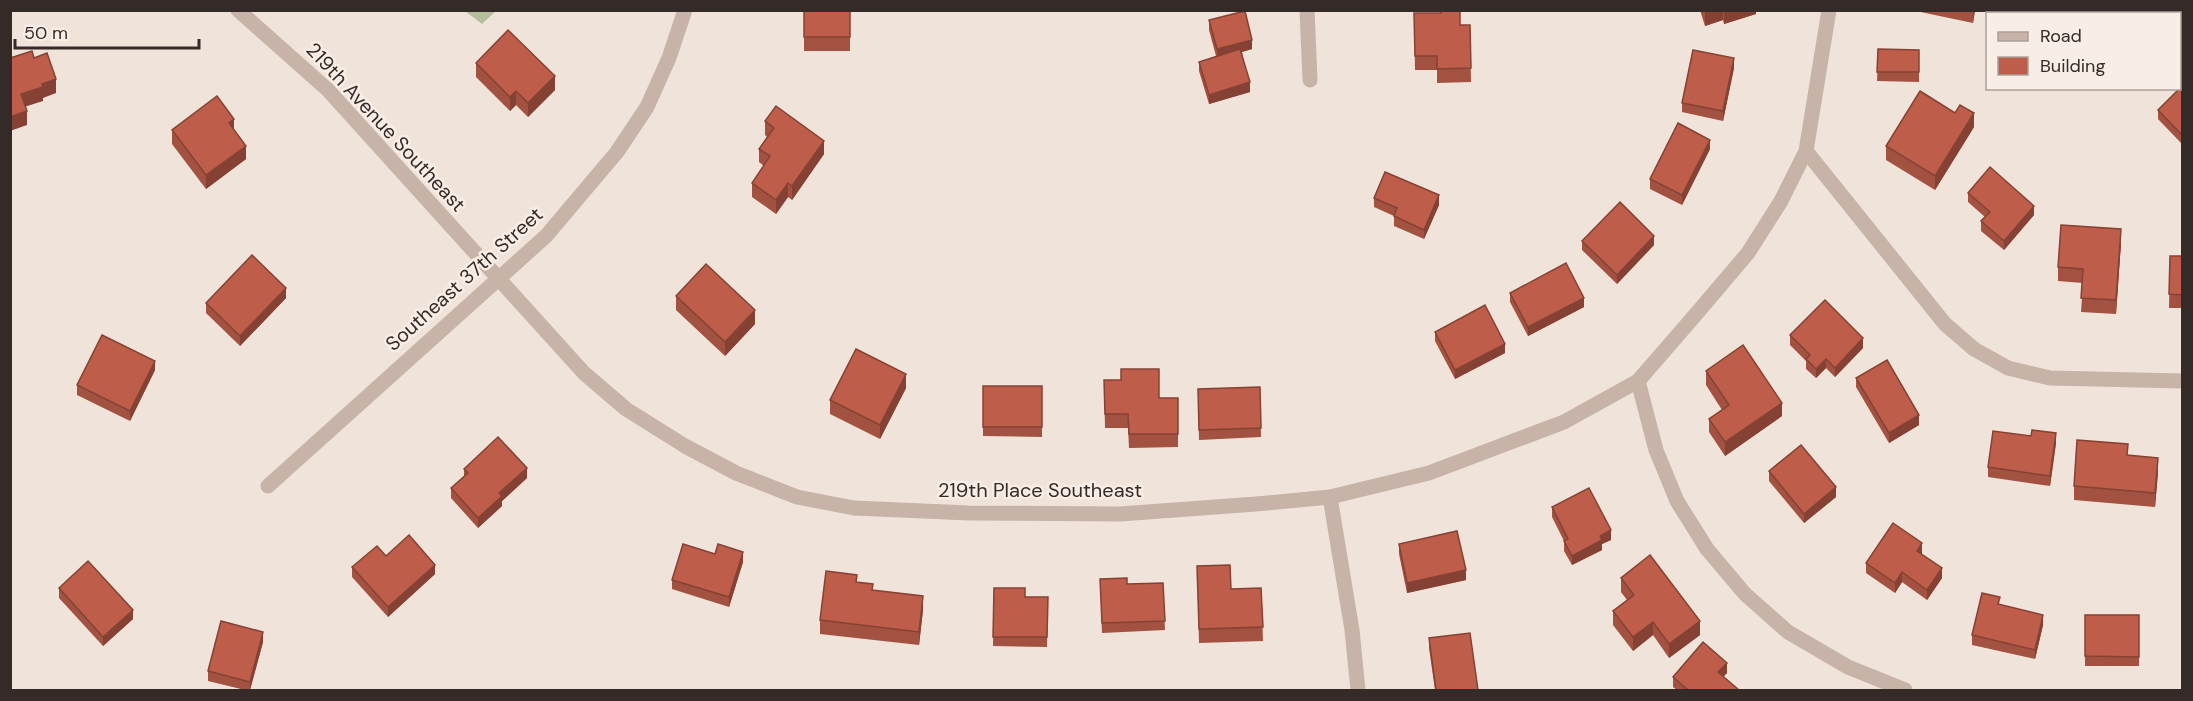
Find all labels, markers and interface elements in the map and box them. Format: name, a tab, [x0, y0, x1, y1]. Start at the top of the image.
scale bar	[15, 12, 200, 50]
legend	[1986, 12, 2181, 90]
text: 50 m	[24, 21, 68, 45]
text: Road	[2040, 24, 2082, 48]
street label: 219th Avenue Southeast	[301, 37, 471, 217]
text: Building	[2040, 54, 2105, 78]
street label: Southeast 37th Street	[380, 201, 548, 356]
street label: 219th Place Southeast	[938, 477, 1142, 503]

